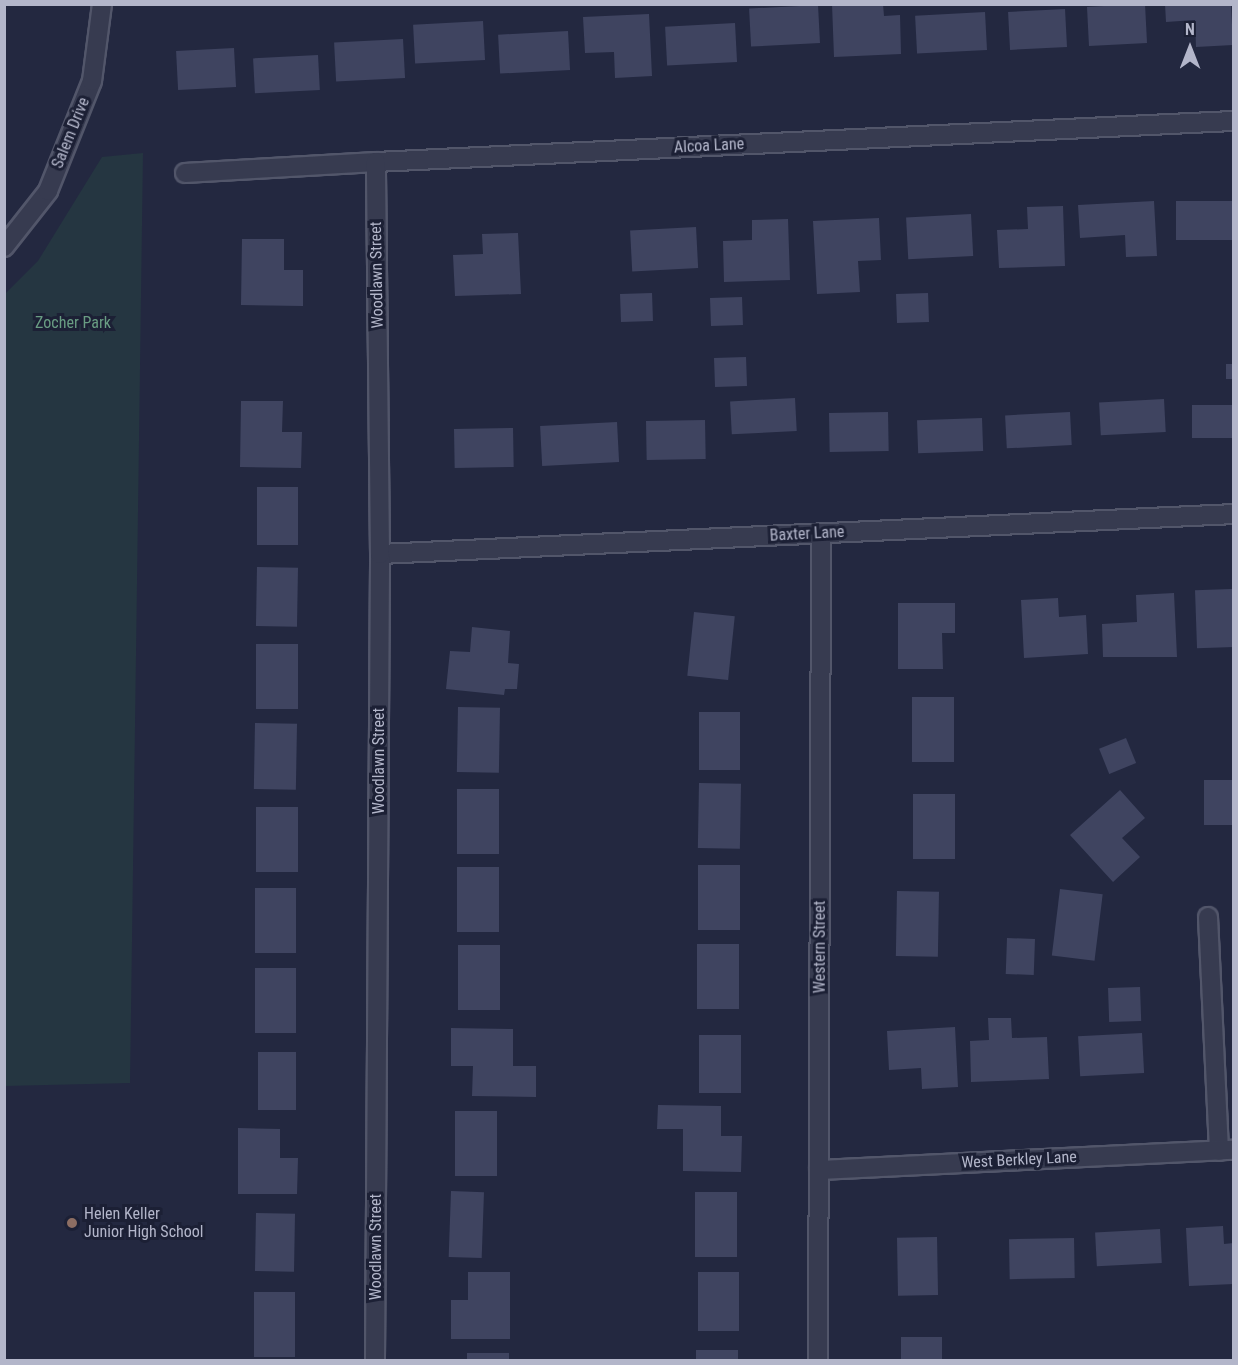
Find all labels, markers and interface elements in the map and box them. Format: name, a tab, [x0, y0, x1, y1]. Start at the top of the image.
north arrow	[1160, 18, 1220, 78]
text: N	[1185, 20, 1195, 39]
street label: Salem Drive	[48, 95, 94, 171]
street label: Alcoa Lane	[673, 135, 745, 157]
street label: Woodlawn Street	[366, 222, 388, 328]
park label: Zocher Park	[35, 313, 111, 333]
street label: Baxter Lane	[769, 522, 845, 546]
street label: Woodlawn Street	[369, 708, 389, 814]
street label: Western Street	[810, 901, 830, 993]
street label: West Berkley Lane	[961, 1147, 1077, 1173]
street label: Woodlawn Street	[366, 1194, 386, 1300]
place label: Helen Keller Junior High School	[84, 1204, 204, 1242]
marker: Helen Keller Junior High School	[65, 1216, 79, 1230]

